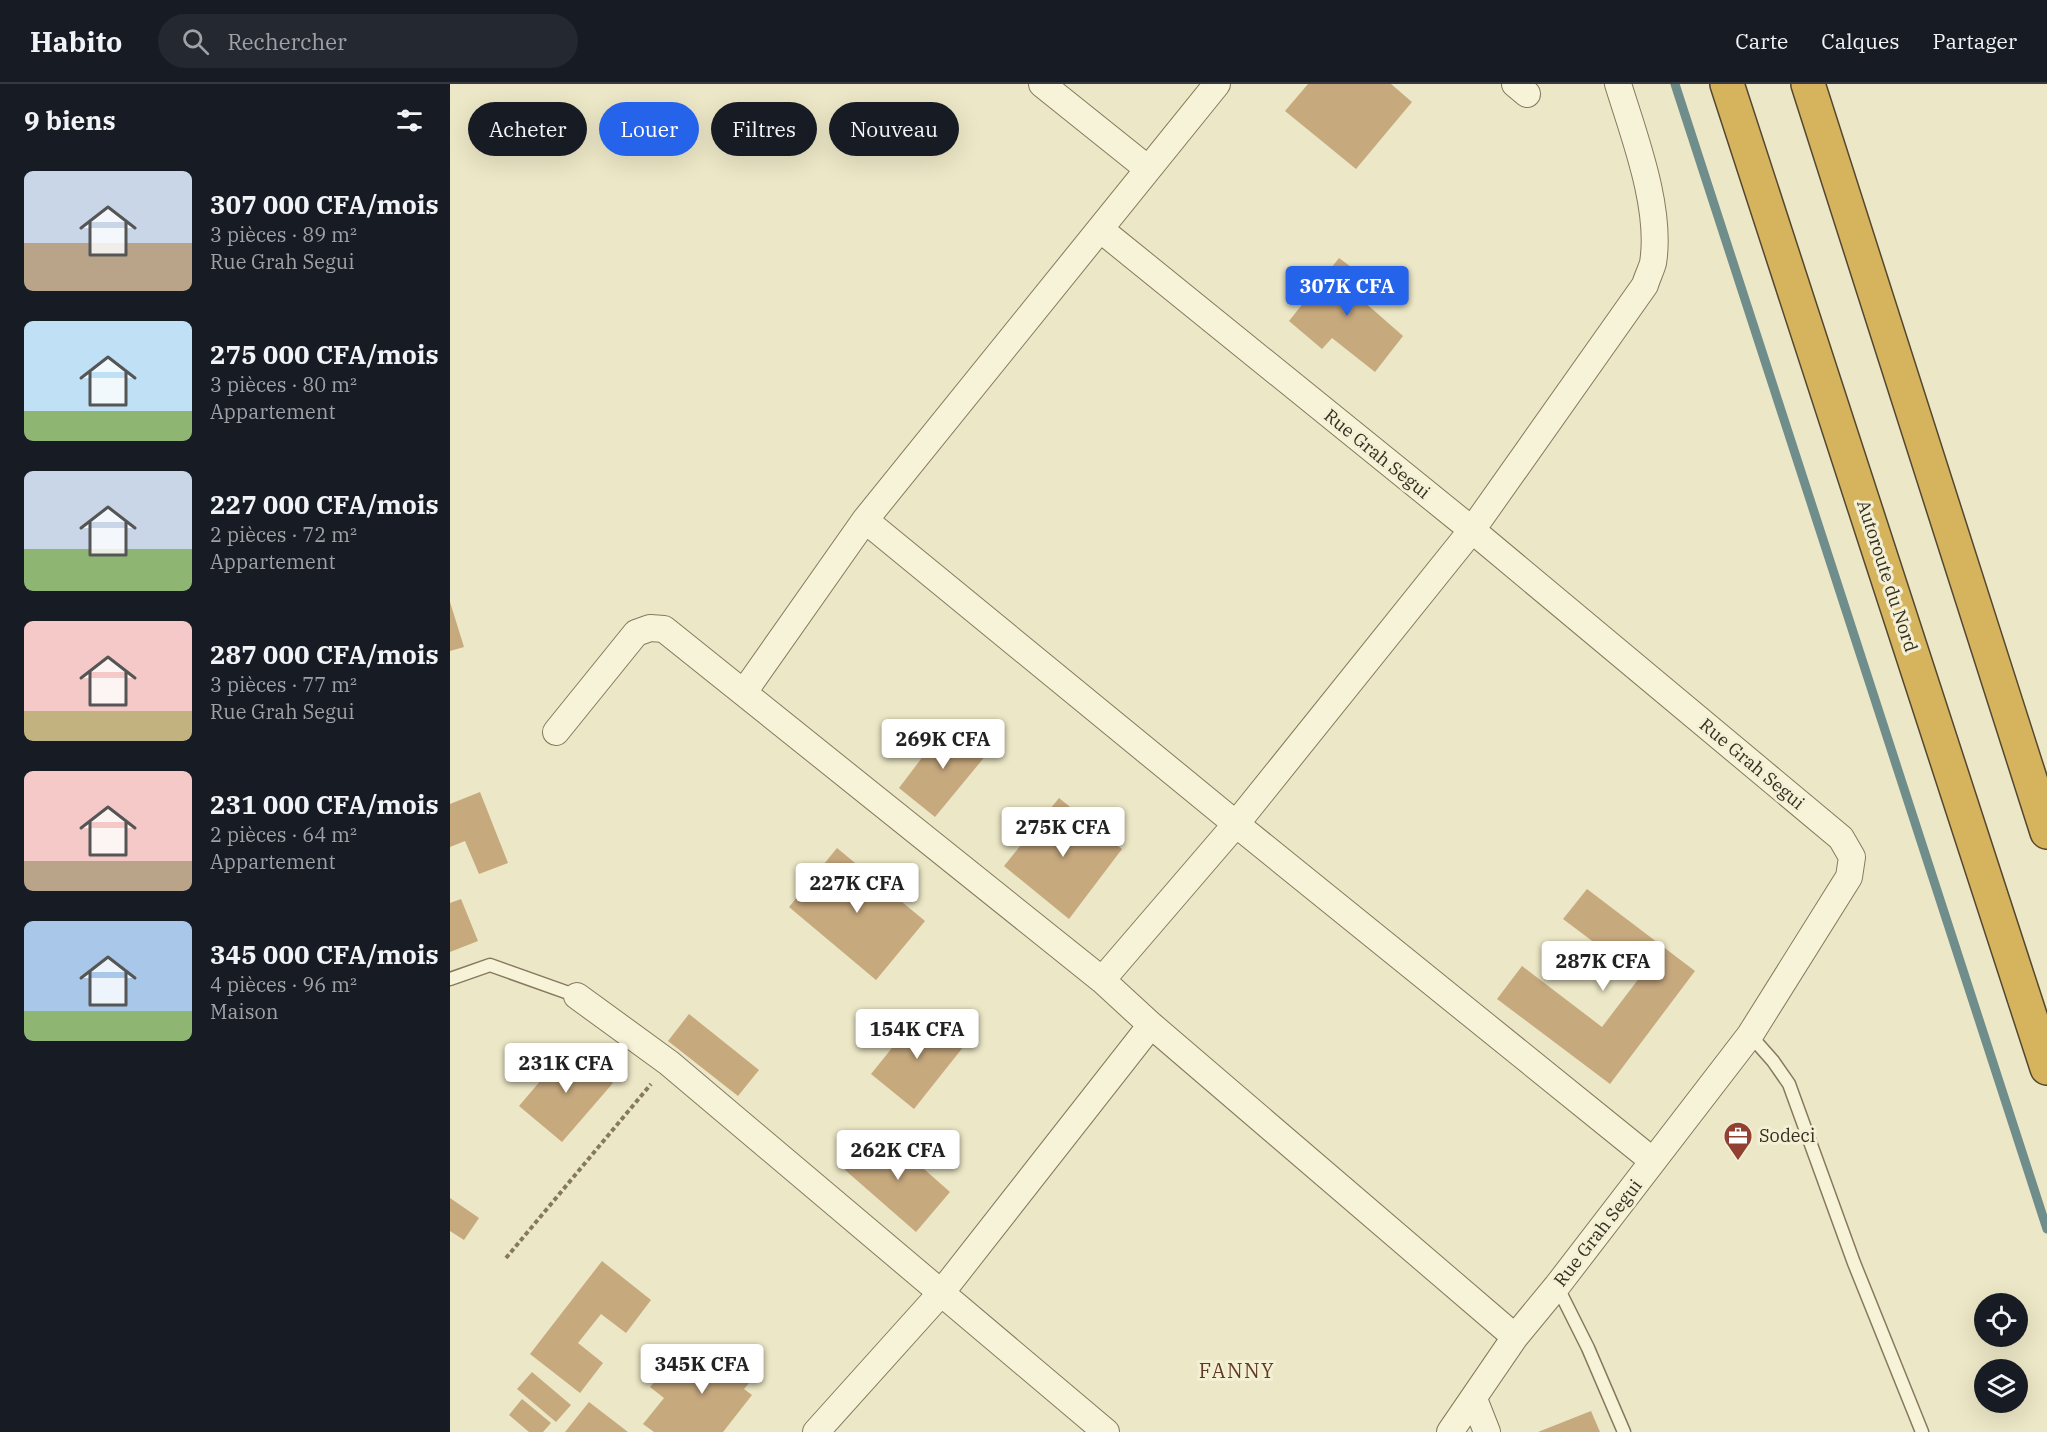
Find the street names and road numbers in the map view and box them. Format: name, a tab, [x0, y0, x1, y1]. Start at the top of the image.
street label: Rue Grah Segui	[1320, 404, 1435, 504]
street label: Autoroute du Nord	[1852, 497, 1923, 655]
street label: Rue Grah Segui	[1695, 713, 1810, 814]
street label: Rue Grah Segui	[1549, 1174, 1647, 1291]

